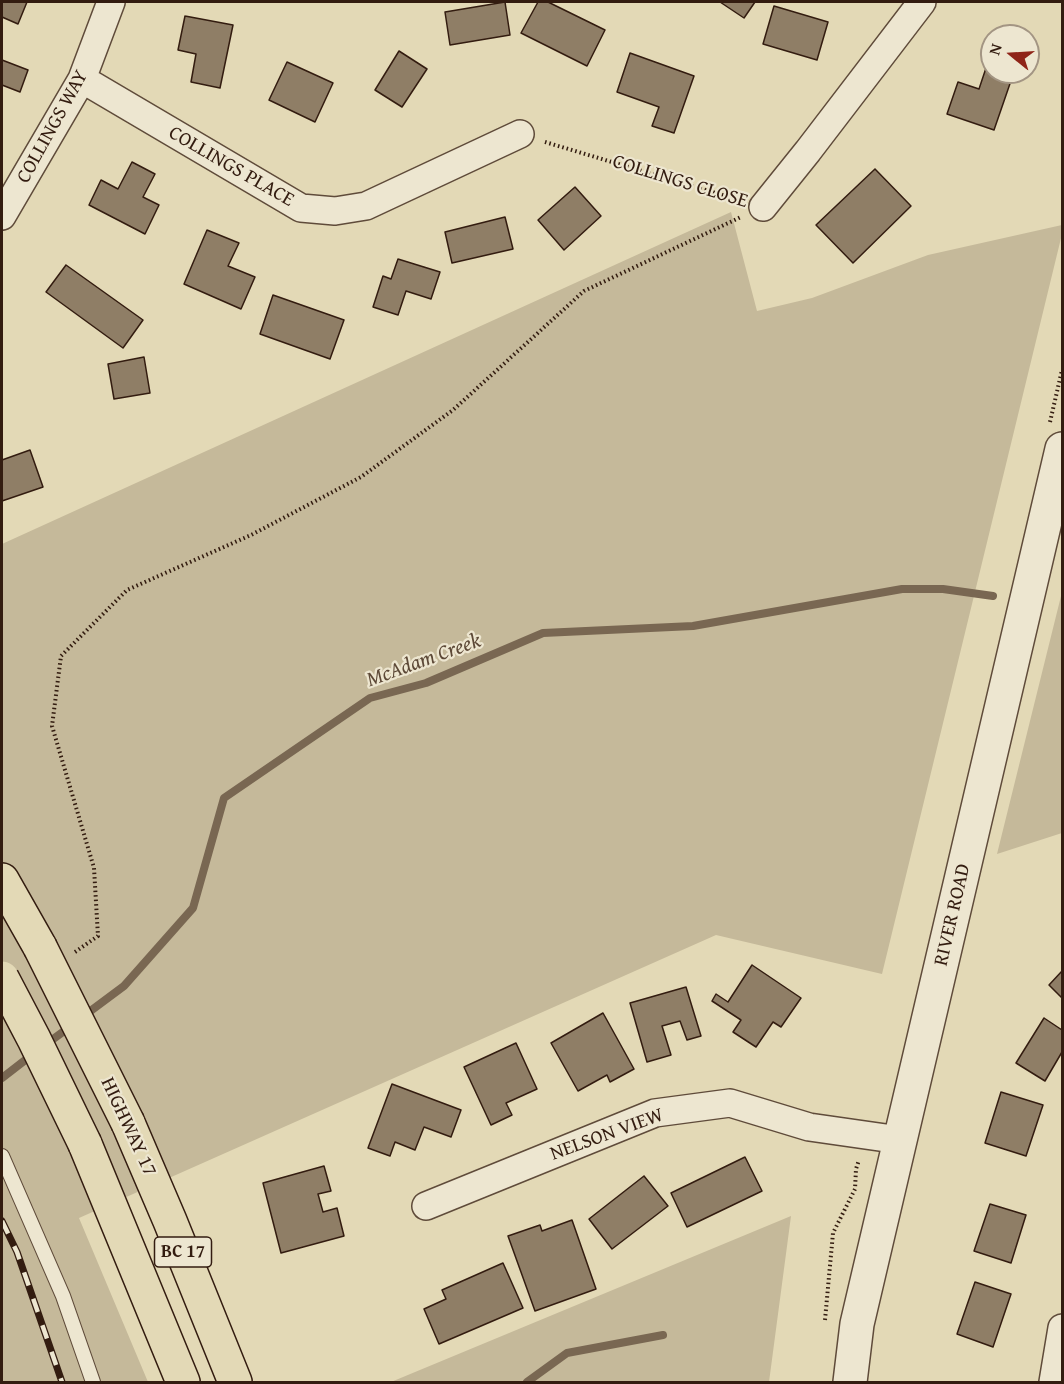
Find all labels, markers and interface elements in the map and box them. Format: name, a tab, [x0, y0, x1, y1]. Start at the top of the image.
north arrow	[980, 24, 1040, 84]
text: N	[982, 40, 1008, 58]
street label: COLLINGS WAY	[12, 66, 94, 188]
street label: COLLINGS PLACE	[164, 121, 298, 213]
street label: COLLINGS CLOSE	[609, 150, 751, 214]
water label: McAdam Creek	[363, 629, 485, 693]
street label: RIVER ROAD	[930, 862, 976, 968]
street label: HIGHWAY 17	[95, 1074, 161, 1180]
street label: NELSON VIEW	[547, 1103, 667, 1167]
road number: BC 17	[154, 1237, 212, 1267]

